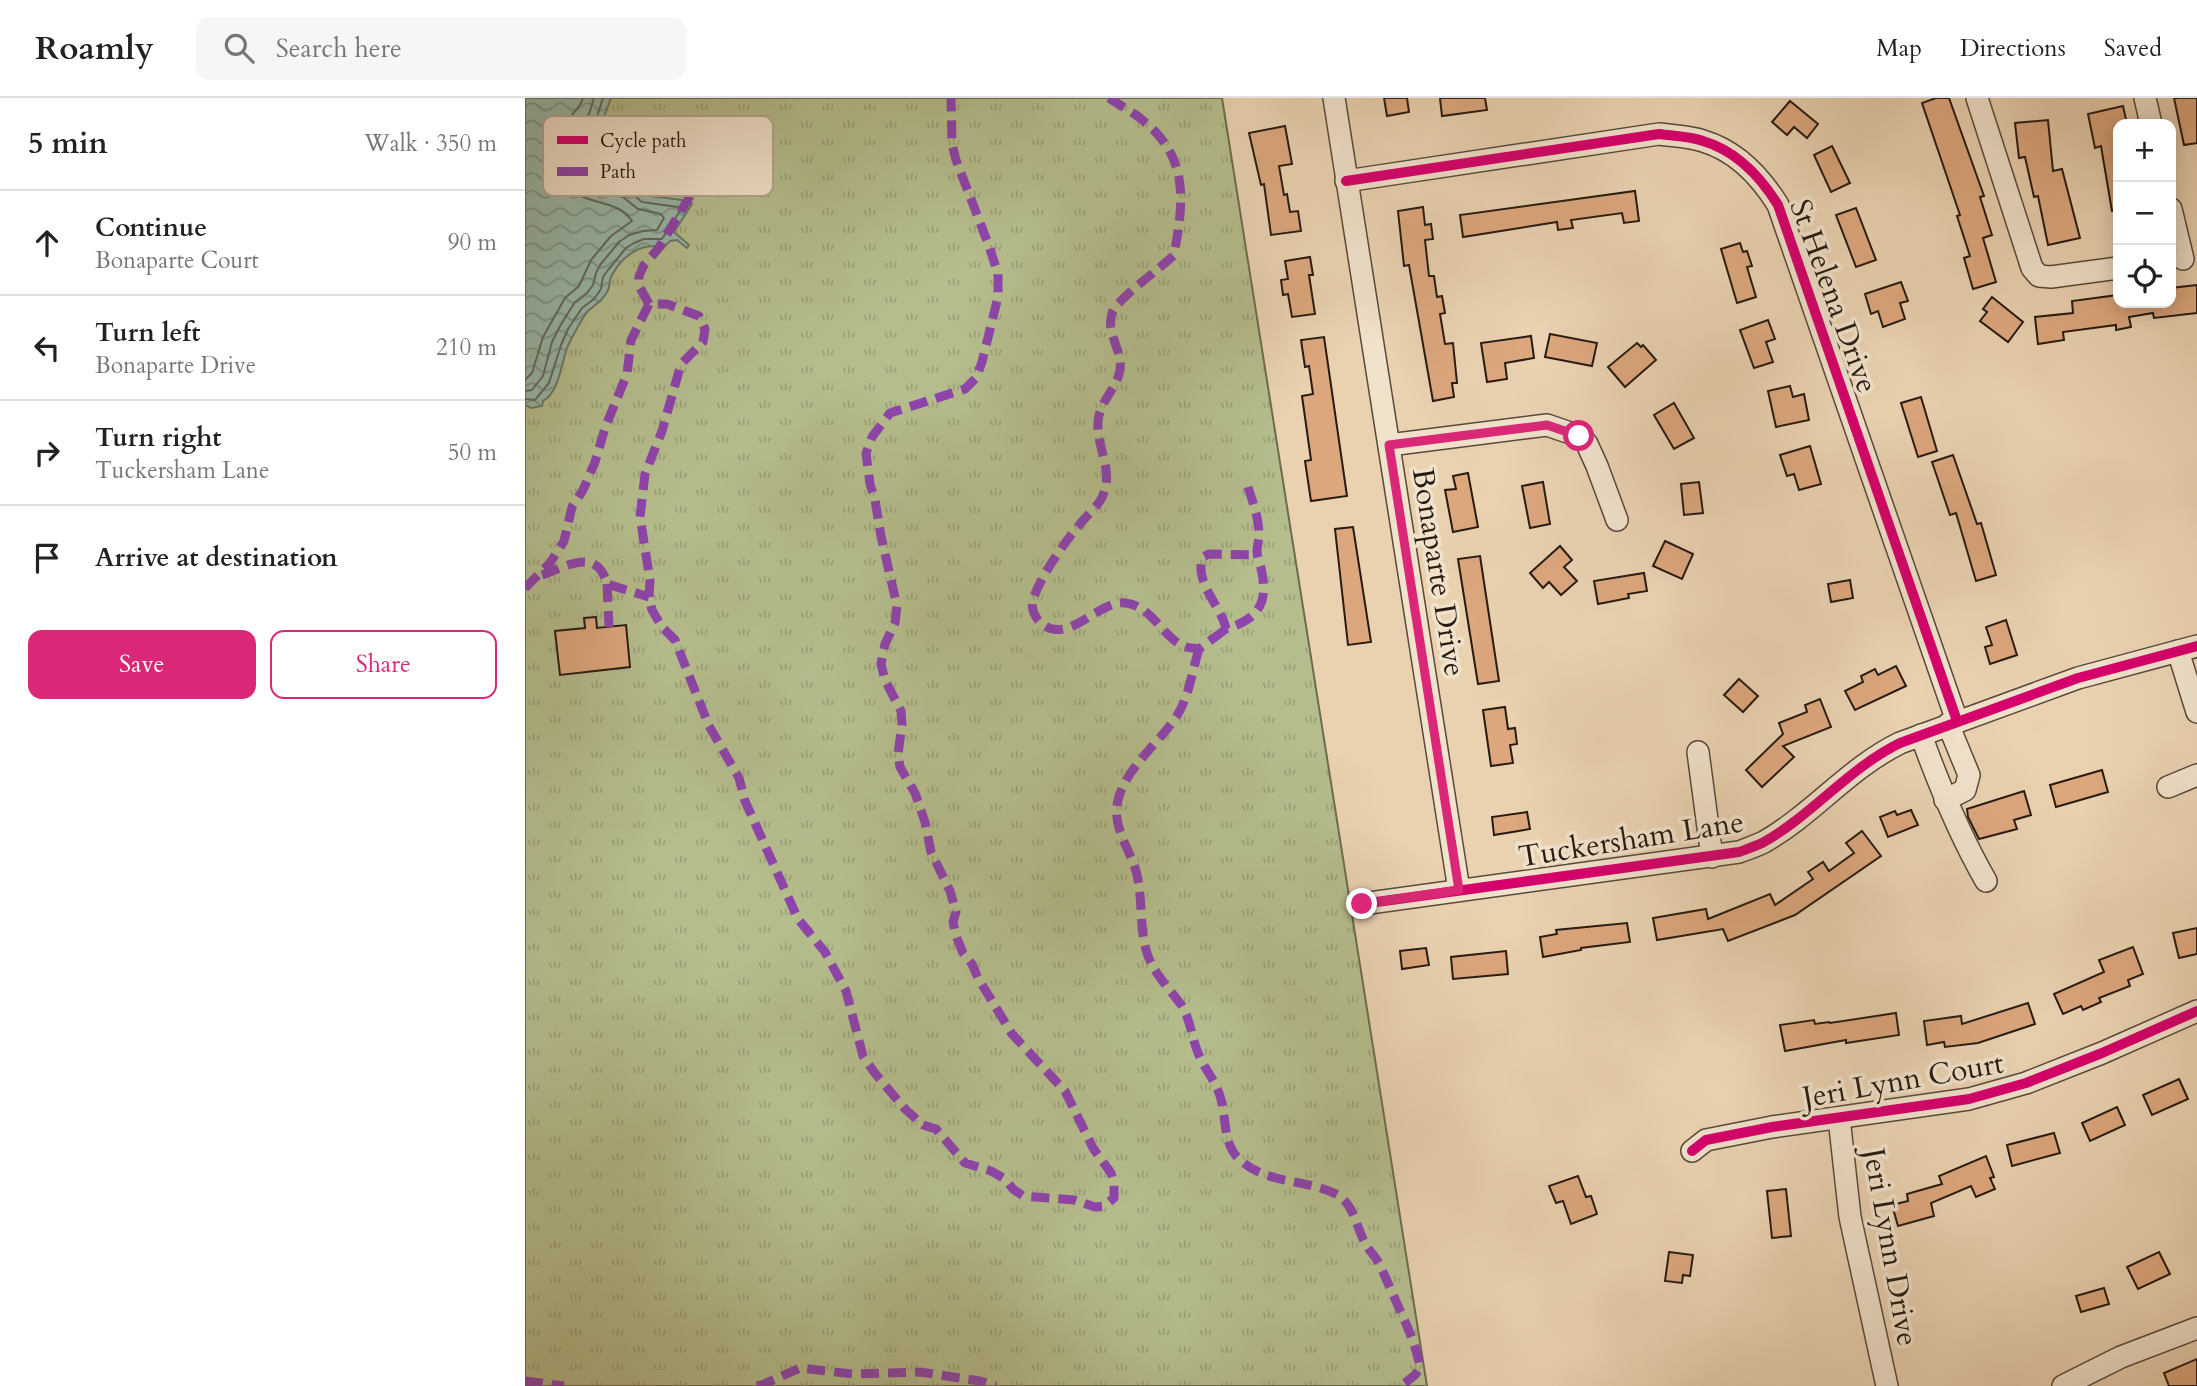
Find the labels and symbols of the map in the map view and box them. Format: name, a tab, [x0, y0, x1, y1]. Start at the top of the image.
legend	[543, 116, 773, 196]
text: Cycle path	[600, 128, 687, 154]
text: Path	[600, 159, 636, 185]
street label: St Helena Drive	[1780, 194, 1888, 399]
route start	[1563, 420, 1594, 451]
street label: Bonaparte Drive	[1402, 465, 1475, 679]
street label: Tuckersham Lane	[1516, 801, 1747, 878]
route end	[1346, 888, 1377, 919]
street label: Jeri Lynn Court	[1795, 1043, 2007, 1119]
street label: Jeri Lynn Drive	[1852, 1141, 1928, 1349]

